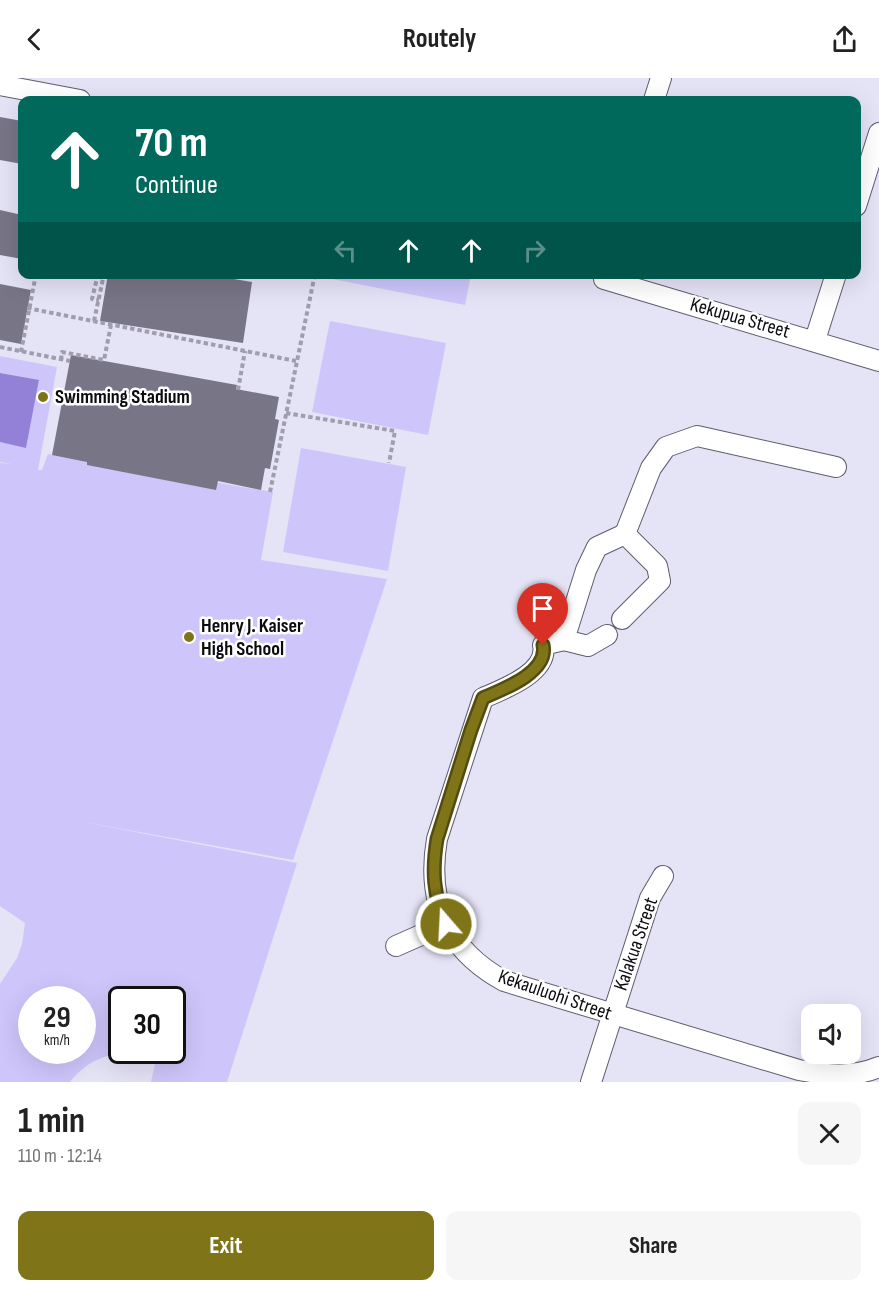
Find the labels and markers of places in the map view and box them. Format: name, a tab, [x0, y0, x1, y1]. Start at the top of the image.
place label: Swimming Stadium	[55, 385, 190, 409]
marker: Swimming Stadium	[36, 390, 50, 404]
pin	[517, 583, 568, 645]
place label: Henry J. Kaiser High School	[201, 614, 303, 661]
marker: Henry J. Kaiser High School	[182, 630, 196, 644]

